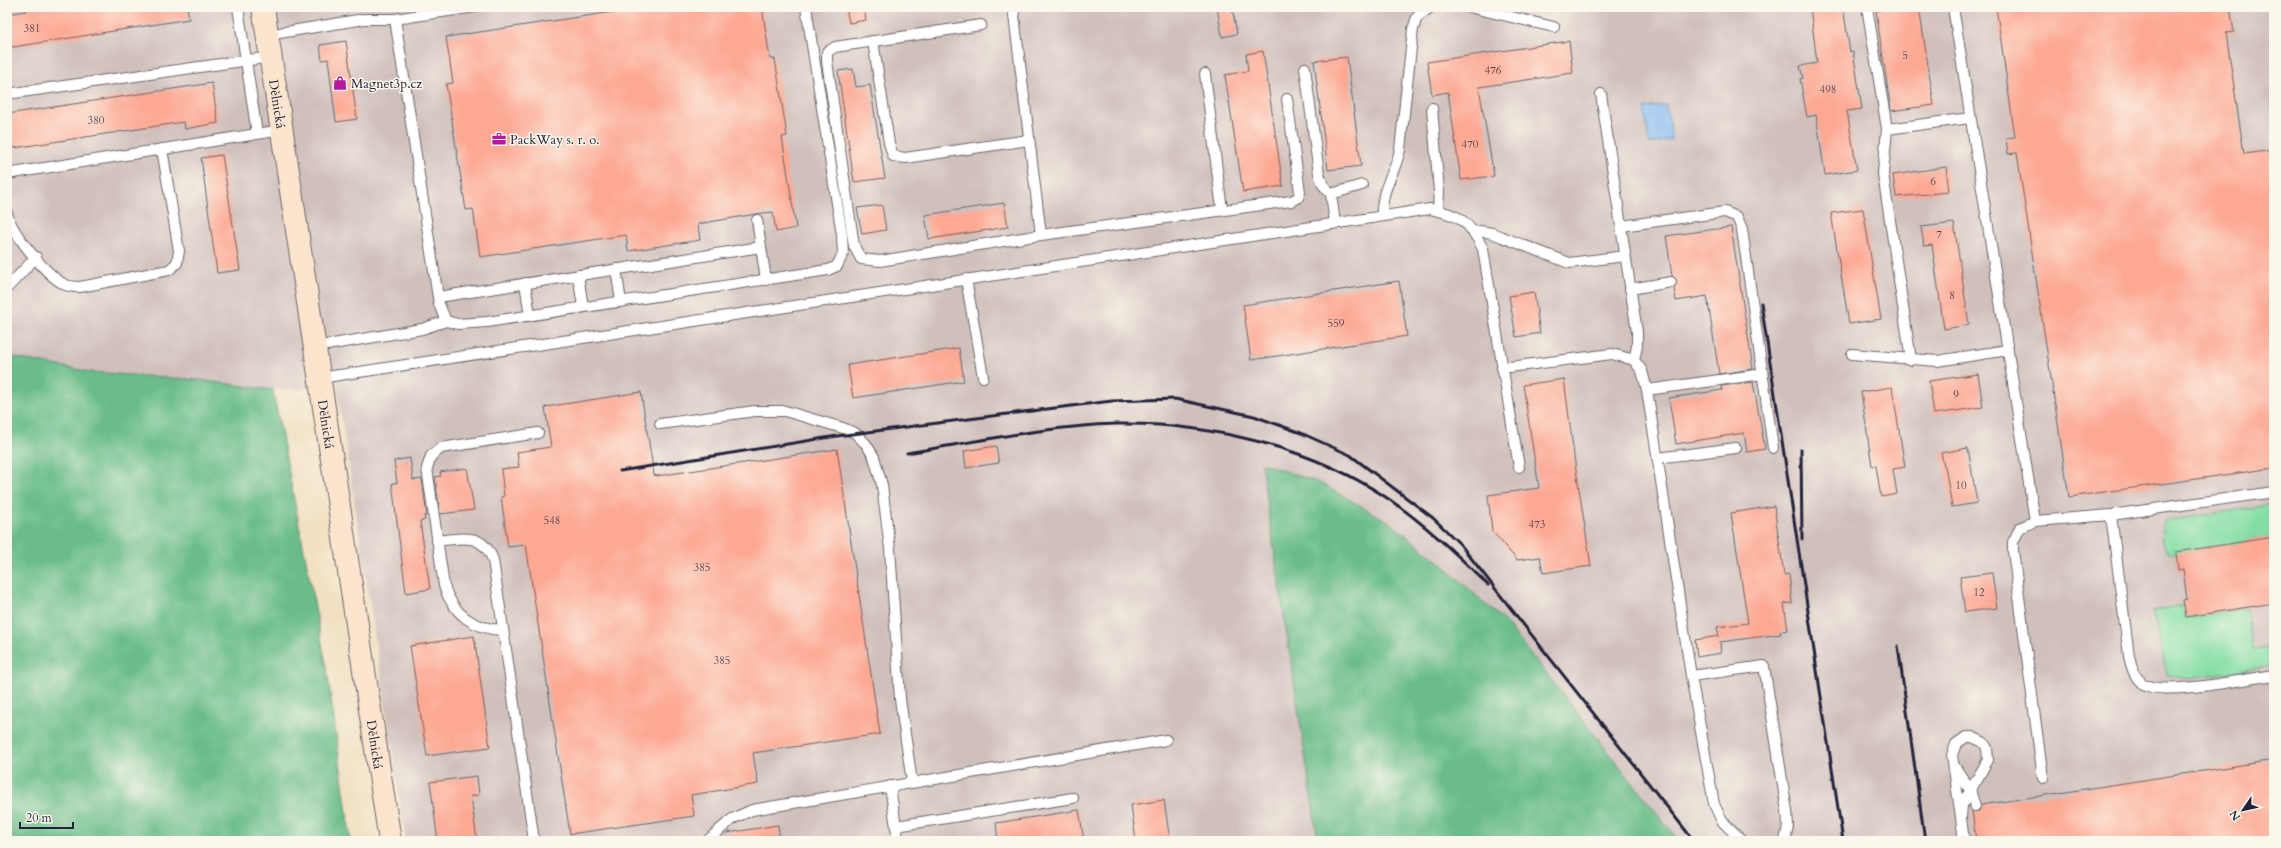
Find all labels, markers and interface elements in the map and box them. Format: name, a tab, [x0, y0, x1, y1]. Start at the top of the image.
house number: 381	[24, 21, 40, 36]
house number: 5	[1902, 48, 1908, 63]
house number: 476	[1485, 63, 1502, 78]
shop icon: Magnet3p.cz	[332, 75, 348, 91]
place label: Magnet3p.cz	[351, 75, 422, 93]
street label: Dělnická	[264, 78, 289, 130]
house number: 498	[1820, 82, 1836, 97]
house number: 380	[88, 113, 105, 128]
office icon: PackWay s. r. o.	[491, 131, 507, 147]
place label: PackWay s. r. o.	[510, 131, 600, 149]
house number: 470	[1462, 137, 1479, 152]
house number: 6	[1930, 174, 1936, 189]
house number: 7	[1936, 227, 1942, 242]
house number: 8	[1949, 288, 1955, 303]
house number: 559	[1328, 316, 1345, 331]
house number: 9	[1953, 387, 1959, 402]
street label: Dělnická	[313, 399, 338, 450]
house number: 10	[1955, 478, 1967, 493]
house number: 548	[544, 513, 560, 528]
house number: 473	[1529, 517, 1546, 532]
house number: 385	[694, 560, 710, 575]
house number: 12	[1973, 585, 1985, 600]
house number: 385	[714, 653, 730, 668]
street label: Dělnická	[362, 719, 387, 771]
north arrow	[2223, 790, 2263, 830]
scale bar	[20, 804, 73, 830]
text: N	[2226, 807, 2244, 823]
text: 20 m	[26, 810, 53, 826]

